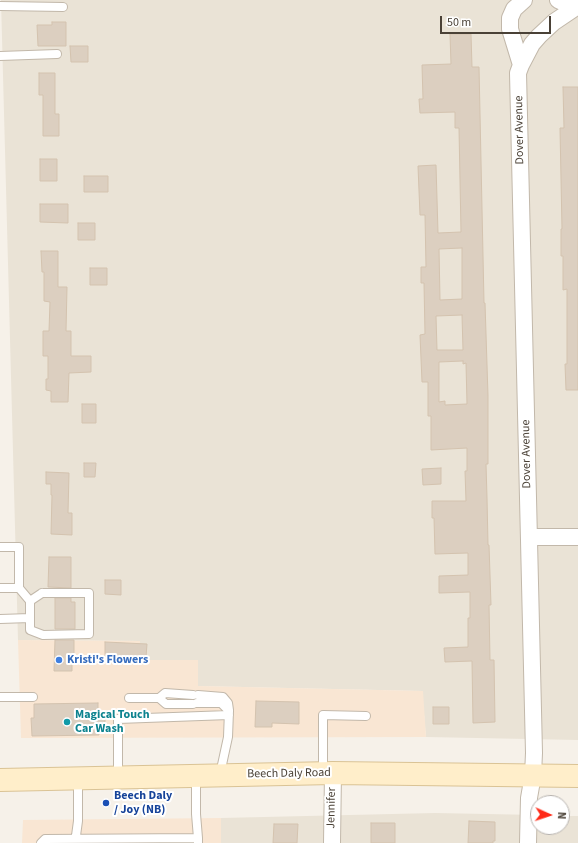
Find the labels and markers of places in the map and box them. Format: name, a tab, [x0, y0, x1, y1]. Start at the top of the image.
place label: Kristi's Flowers	[67, 653, 148, 667]
marker: Kristi's Flowers	[54, 655, 64, 665]
place label: Magical Touch Car Wash	[75, 708, 150, 736]
marker: Magical Touch Car Wash	[62, 717, 72, 727]
place label: Beech Daly / Joy (NB)	[114, 789, 172, 817]
marker: Beech Daly / Joy (NB)	[101, 798, 111, 808]

